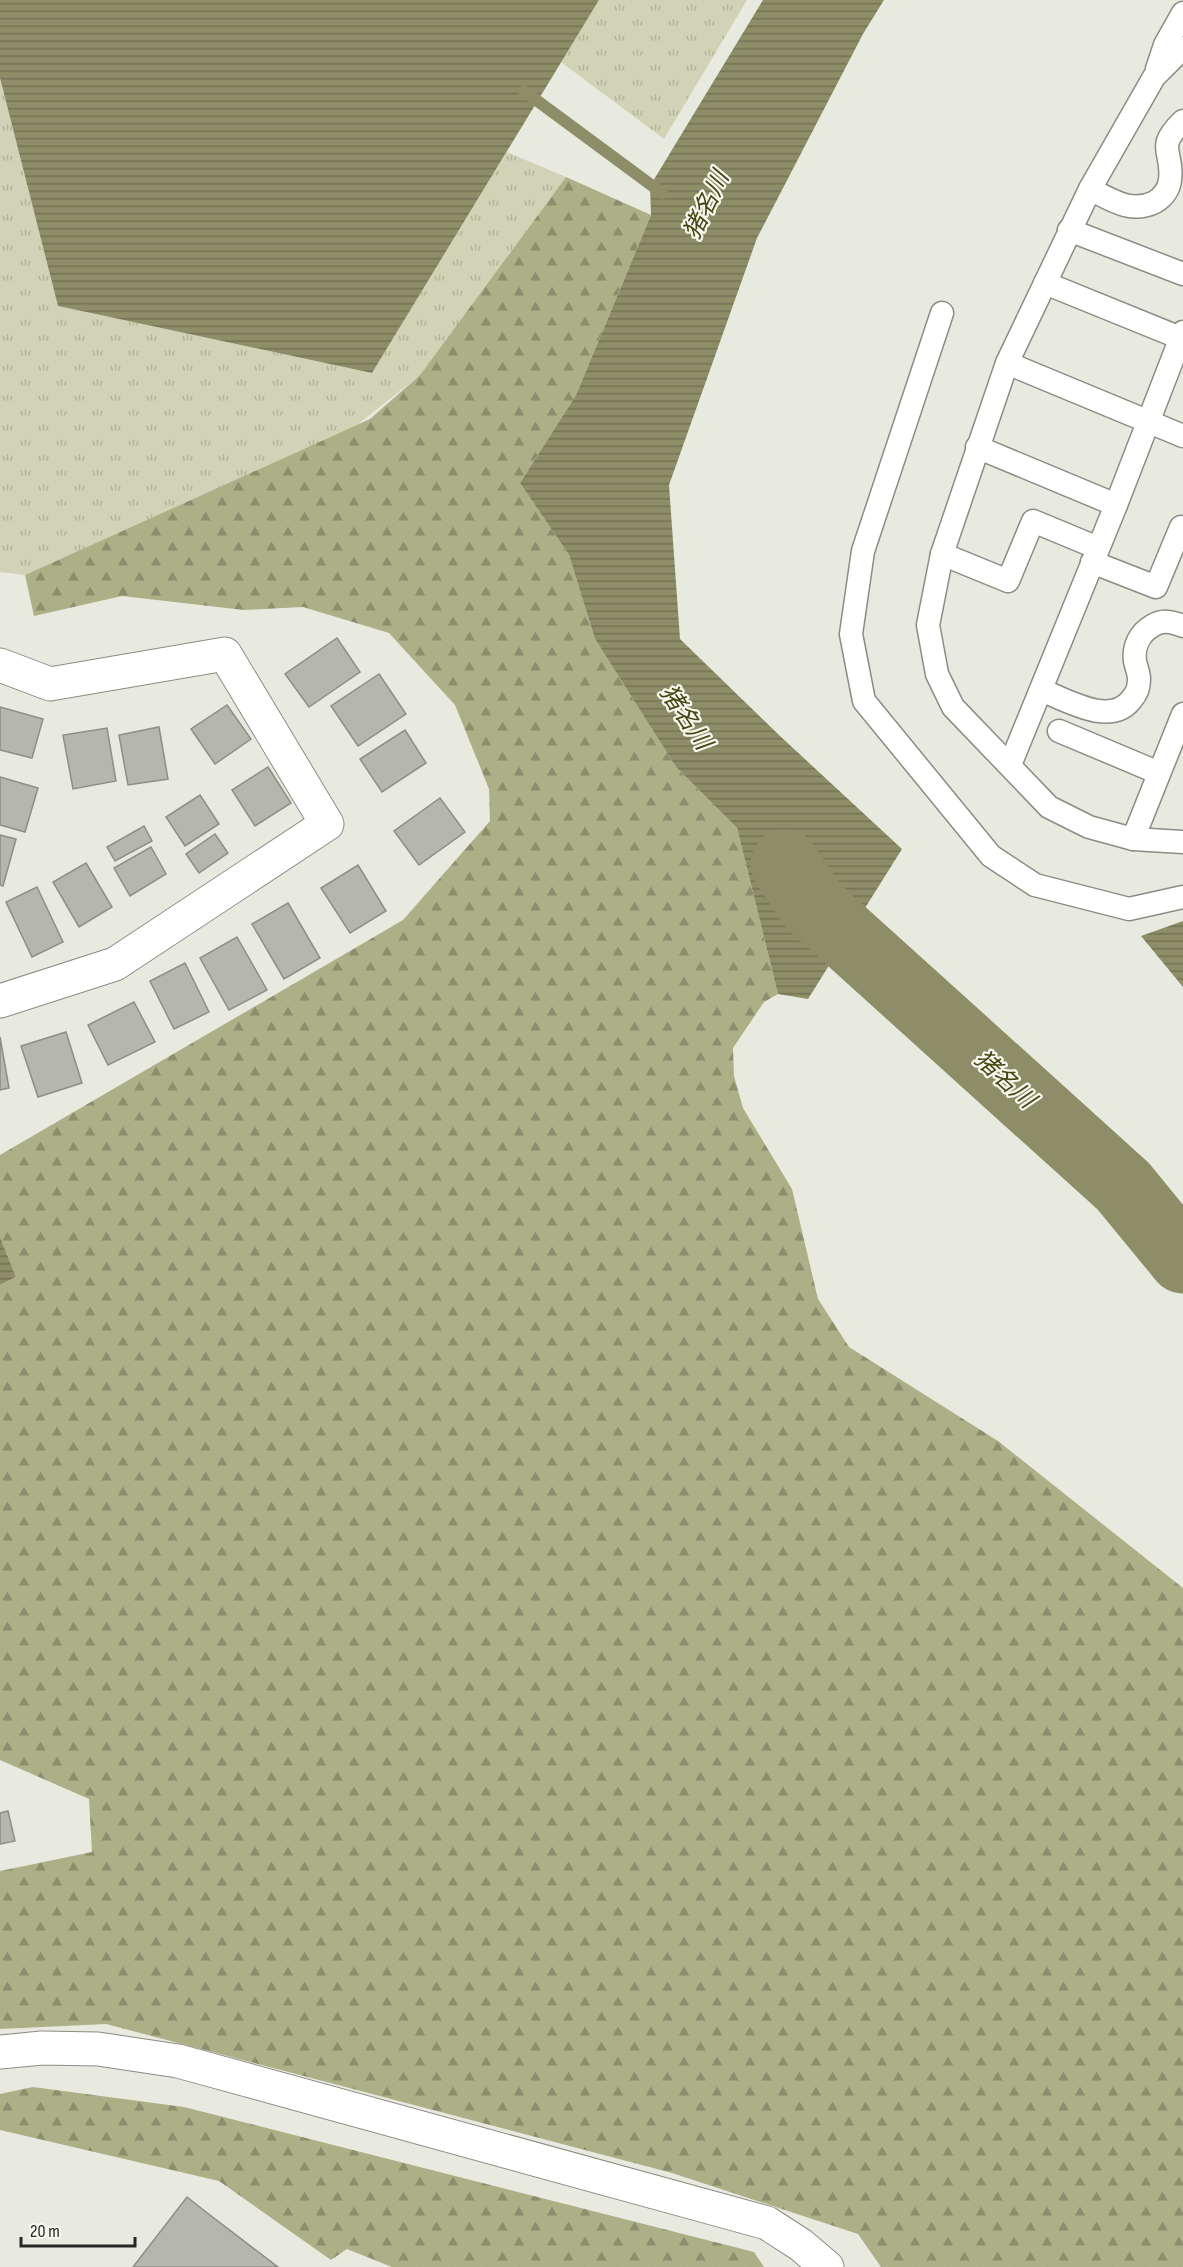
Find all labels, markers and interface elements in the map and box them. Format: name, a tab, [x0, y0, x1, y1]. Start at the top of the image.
water label: 猪名川	[678, 164, 737, 244]
water label: 猪名川	[653, 679, 719, 758]
water label: 猪名川	[968, 1045, 1043, 1116]
scale bar	[21, 2210, 135, 2248]
text: 20 m	[30, 2221, 60, 2242]

